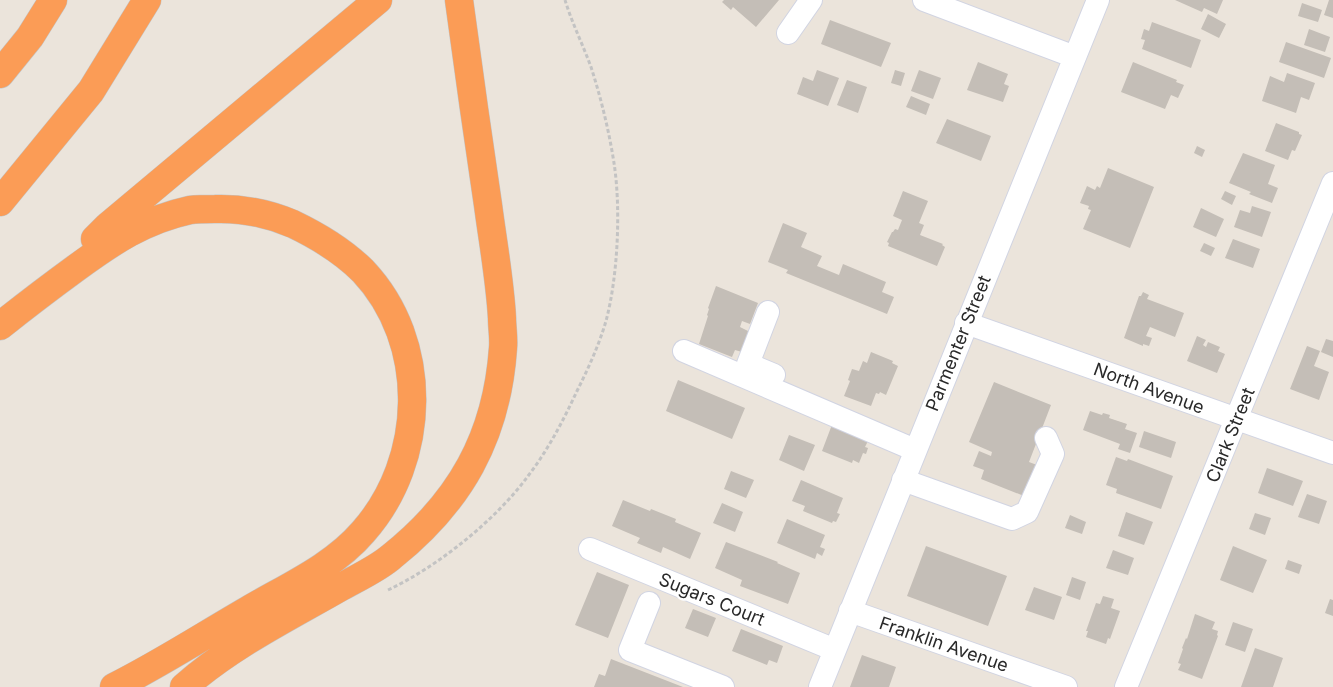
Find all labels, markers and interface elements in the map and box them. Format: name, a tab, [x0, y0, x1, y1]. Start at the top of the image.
street label: Parmenter Street	[921, 272, 995, 414]
street label: North Avenue	[1091, 358, 1207, 418]
street label: Clark Street	[1201, 384, 1259, 485]
street label: Sugars Court	[656, 568, 768, 630]
street label: Franklin Avenue	[877, 612, 1011, 676]

